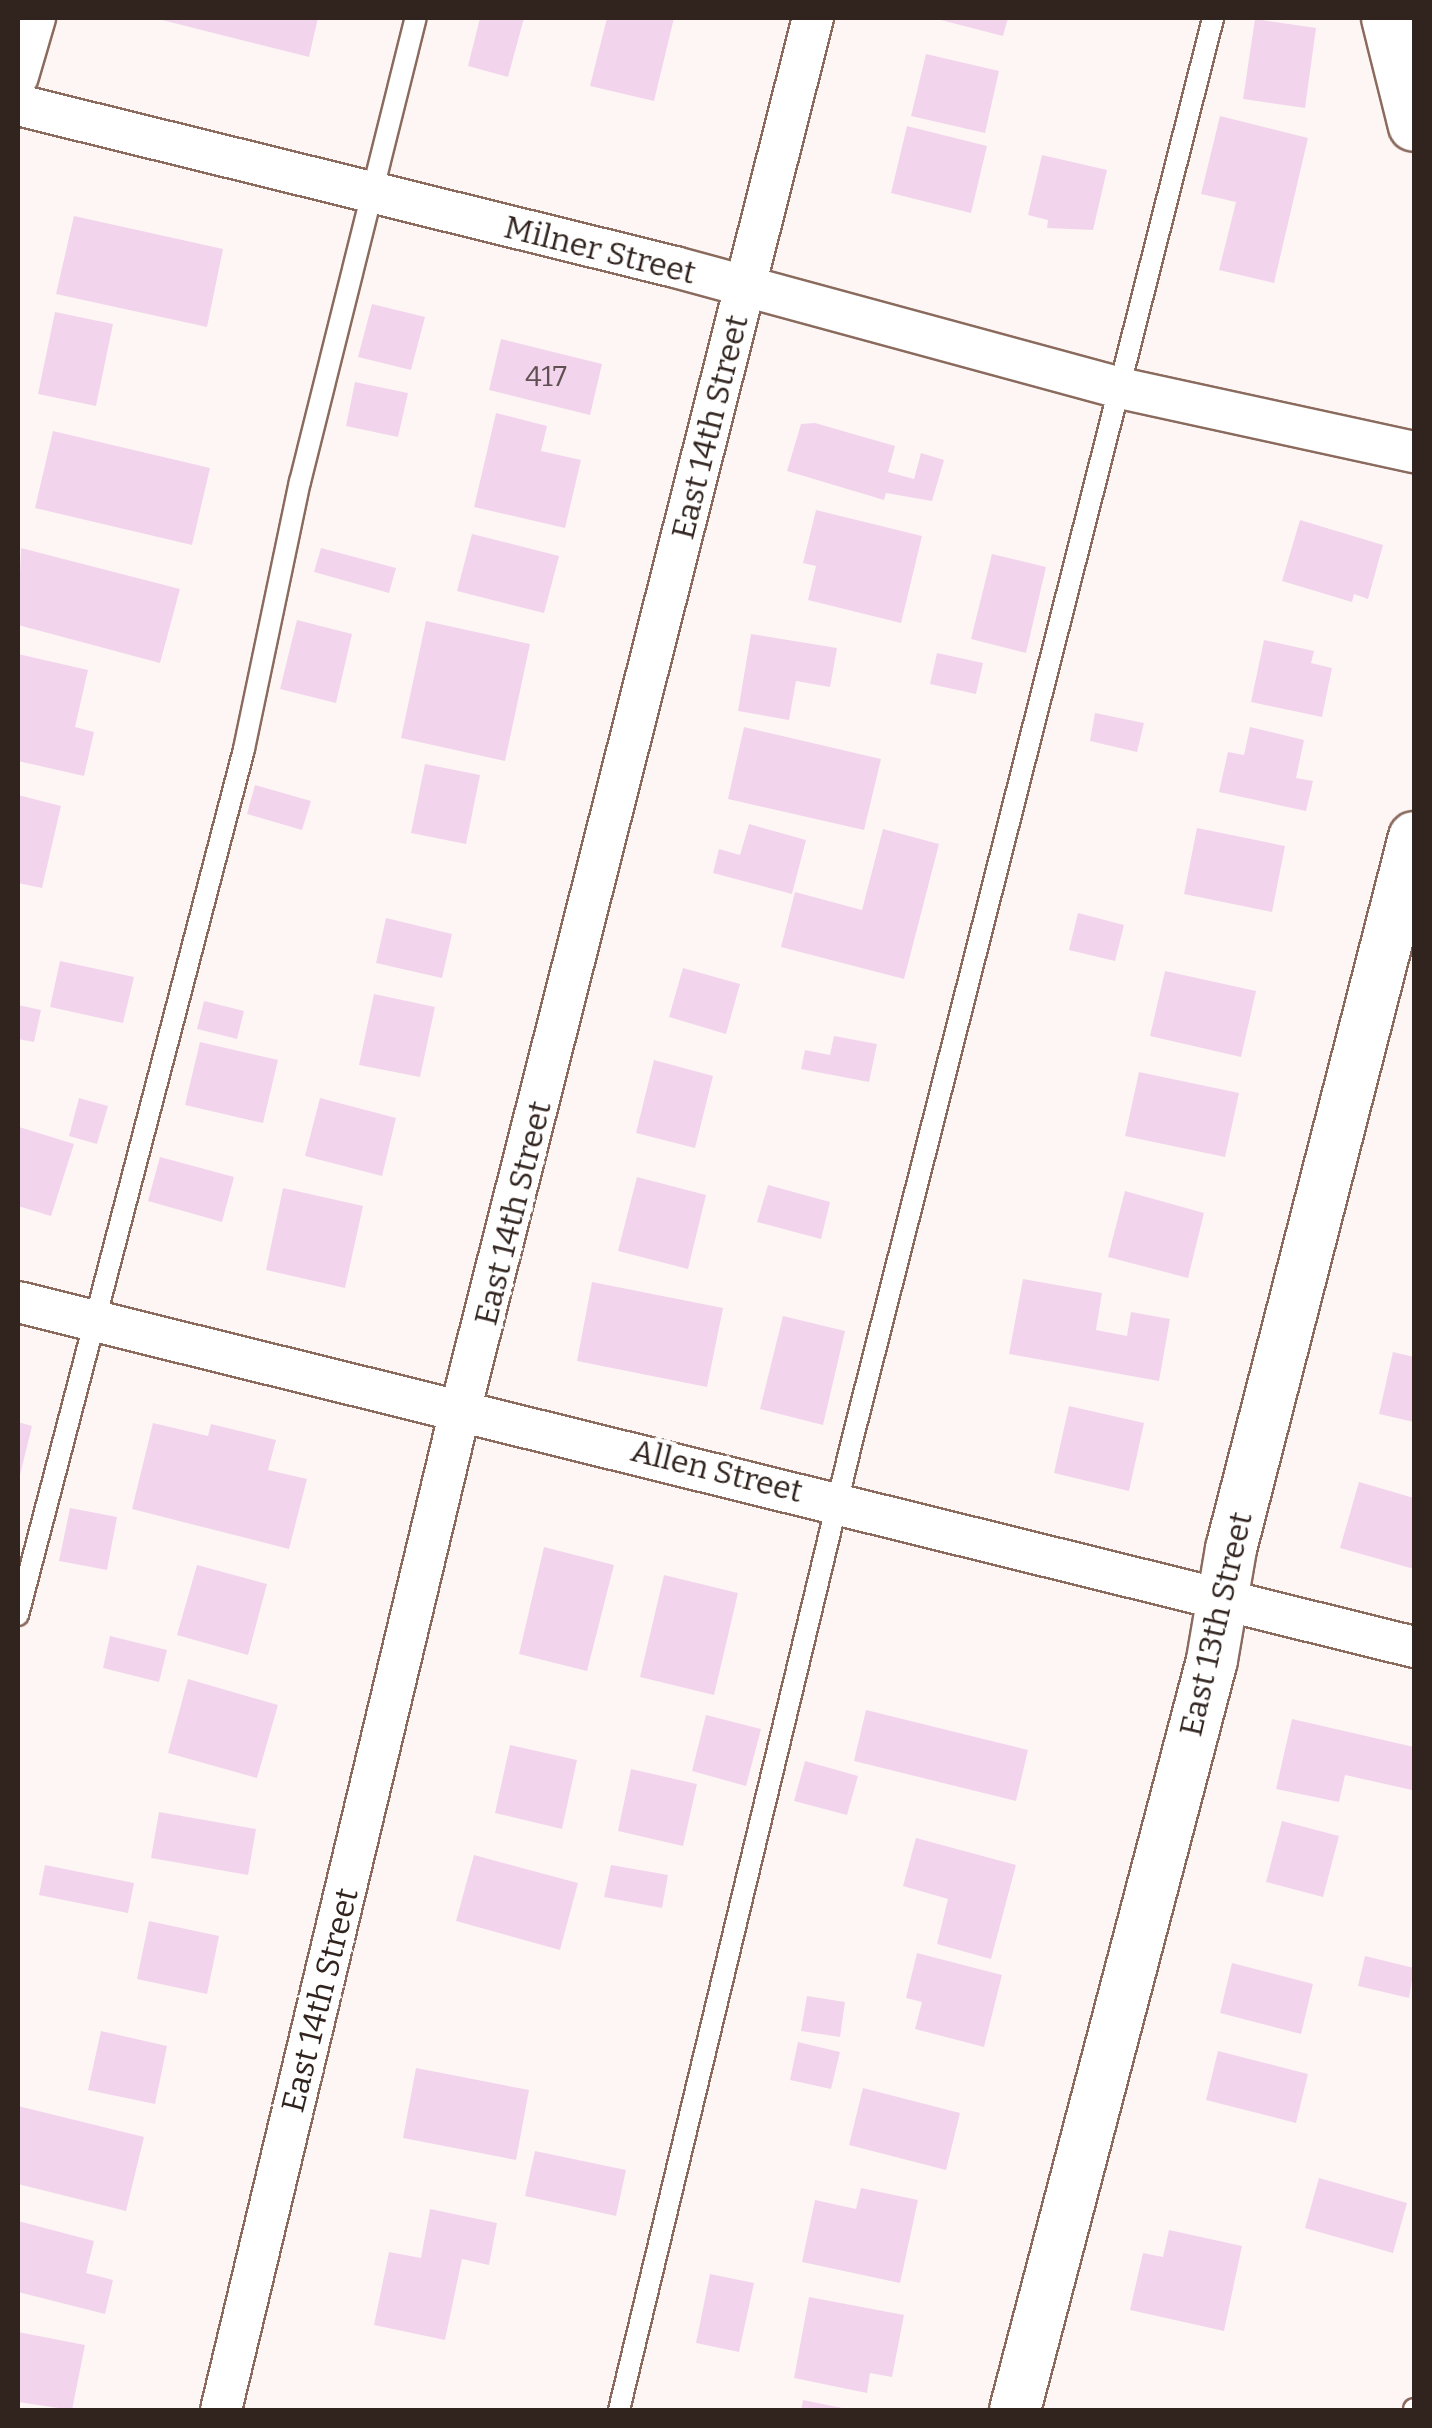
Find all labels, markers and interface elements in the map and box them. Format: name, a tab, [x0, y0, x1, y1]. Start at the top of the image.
street label: Milner Street	[500, 208, 700, 292]
street label: East 14th Street	[664, 311, 756, 543]
house number: 417	[525, 360, 567, 394]
street label: East 14th Street	[467, 1097, 559, 1329]
street label: Allen Street	[627, 1431, 807, 1511]
street label: East 13th Street	[1172, 1508, 1260, 1740]
street label: East 14th Street	[274, 1884, 366, 2116]

